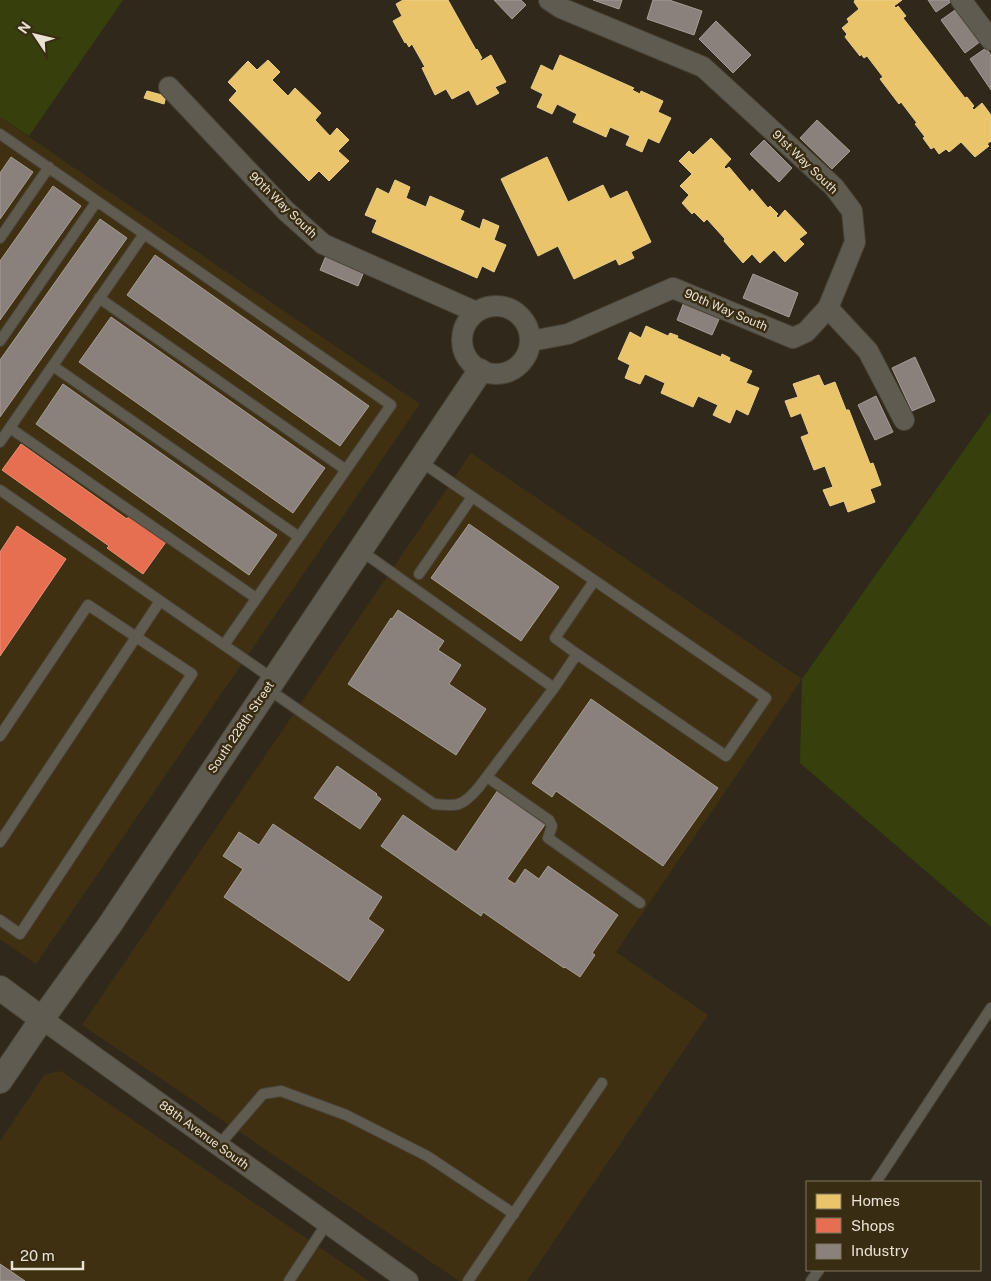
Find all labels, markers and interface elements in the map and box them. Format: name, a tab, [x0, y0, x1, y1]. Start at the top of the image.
north arrow	[10, 10, 60, 60]
text: N	[15, 18, 34, 37]
street label: 91st Way South	[769, 127, 841, 197]
street label: 90th Way South	[246, 169, 320, 241]
street label: 90th Way South	[682, 286, 770, 334]
street label: South 228th Street	[205, 678, 277, 776]
street label: 88th Avenue South	[156, 1098, 252, 1172]
legend	[806, 1181, 981, 1271]
text: Homes	[851, 1192, 900, 1209]
text: Shops	[851, 1217, 895, 1234]
scale bar	[12, 1238, 84, 1270]
text: Industry	[851, 1242, 909, 1259]
text: 20 m	[20, 1247, 55, 1264]

